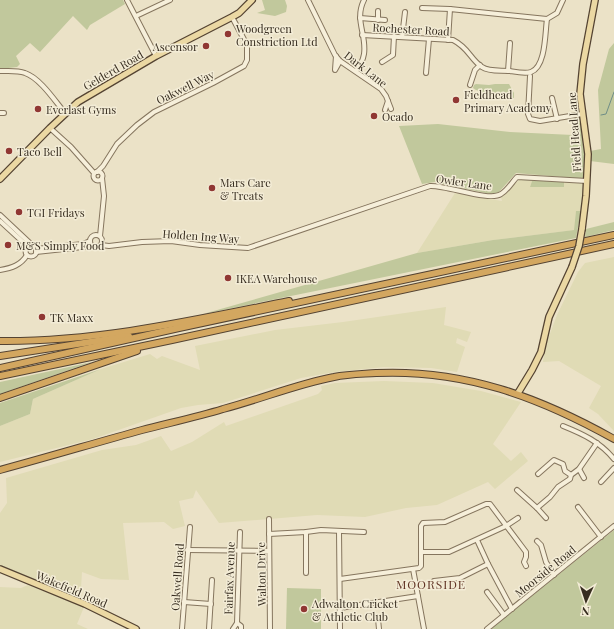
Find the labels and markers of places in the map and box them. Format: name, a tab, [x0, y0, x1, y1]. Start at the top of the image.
place label: Woodgreen Constriction Ltd	[235, 21, 318, 49]
marker: Woodgreen Constriction Ltd	[223, 29, 233, 39]
place label: Ascensor	[152, 39, 198, 54]
marker: Ascensor	[201, 41, 211, 51]
place label: Fieldhead Primary Academy	[464, 87, 552, 115]
marker: Fieldhead Primary Academy	[451, 95, 461, 105]
place label: Everlast Gyms	[46, 102, 116, 117]
marker: Everlast Gyms	[33, 104, 43, 114]
place label: Ocado	[382, 109, 413, 124]
marker: Ocado	[369, 111, 379, 121]
place label: Taco Bell	[17, 144, 62, 159]
marker: Taco Bell	[4, 146, 14, 156]
place label: Mars Care & Treats	[220, 175, 271, 203]
marker: Mars Care & Treats	[207, 183, 217, 193]
place label: TGI Fridays	[27, 205, 85, 220]
marker: TGI Fridays	[14, 207, 24, 217]
place label: M&S Simply Food	[16, 238, 105, 253]
marker: M&S Simply Food	[3, 240, 13, 250]
place label: IKEA Warehouse	[236, 271, 318, 286]
marker: IKEA Warehouse	[223, 273, 233, 283]
place label: TK Maxx	[50, 310, 93, 325]
marker: TK Maxx	[37, 312, 47, 322]
place label: Adwalton Cricket & Athletic Club	[311, 596, 398, 624]
marker: Adwalton Cricket & Athletic Club	[299, 604, 309, 614]

